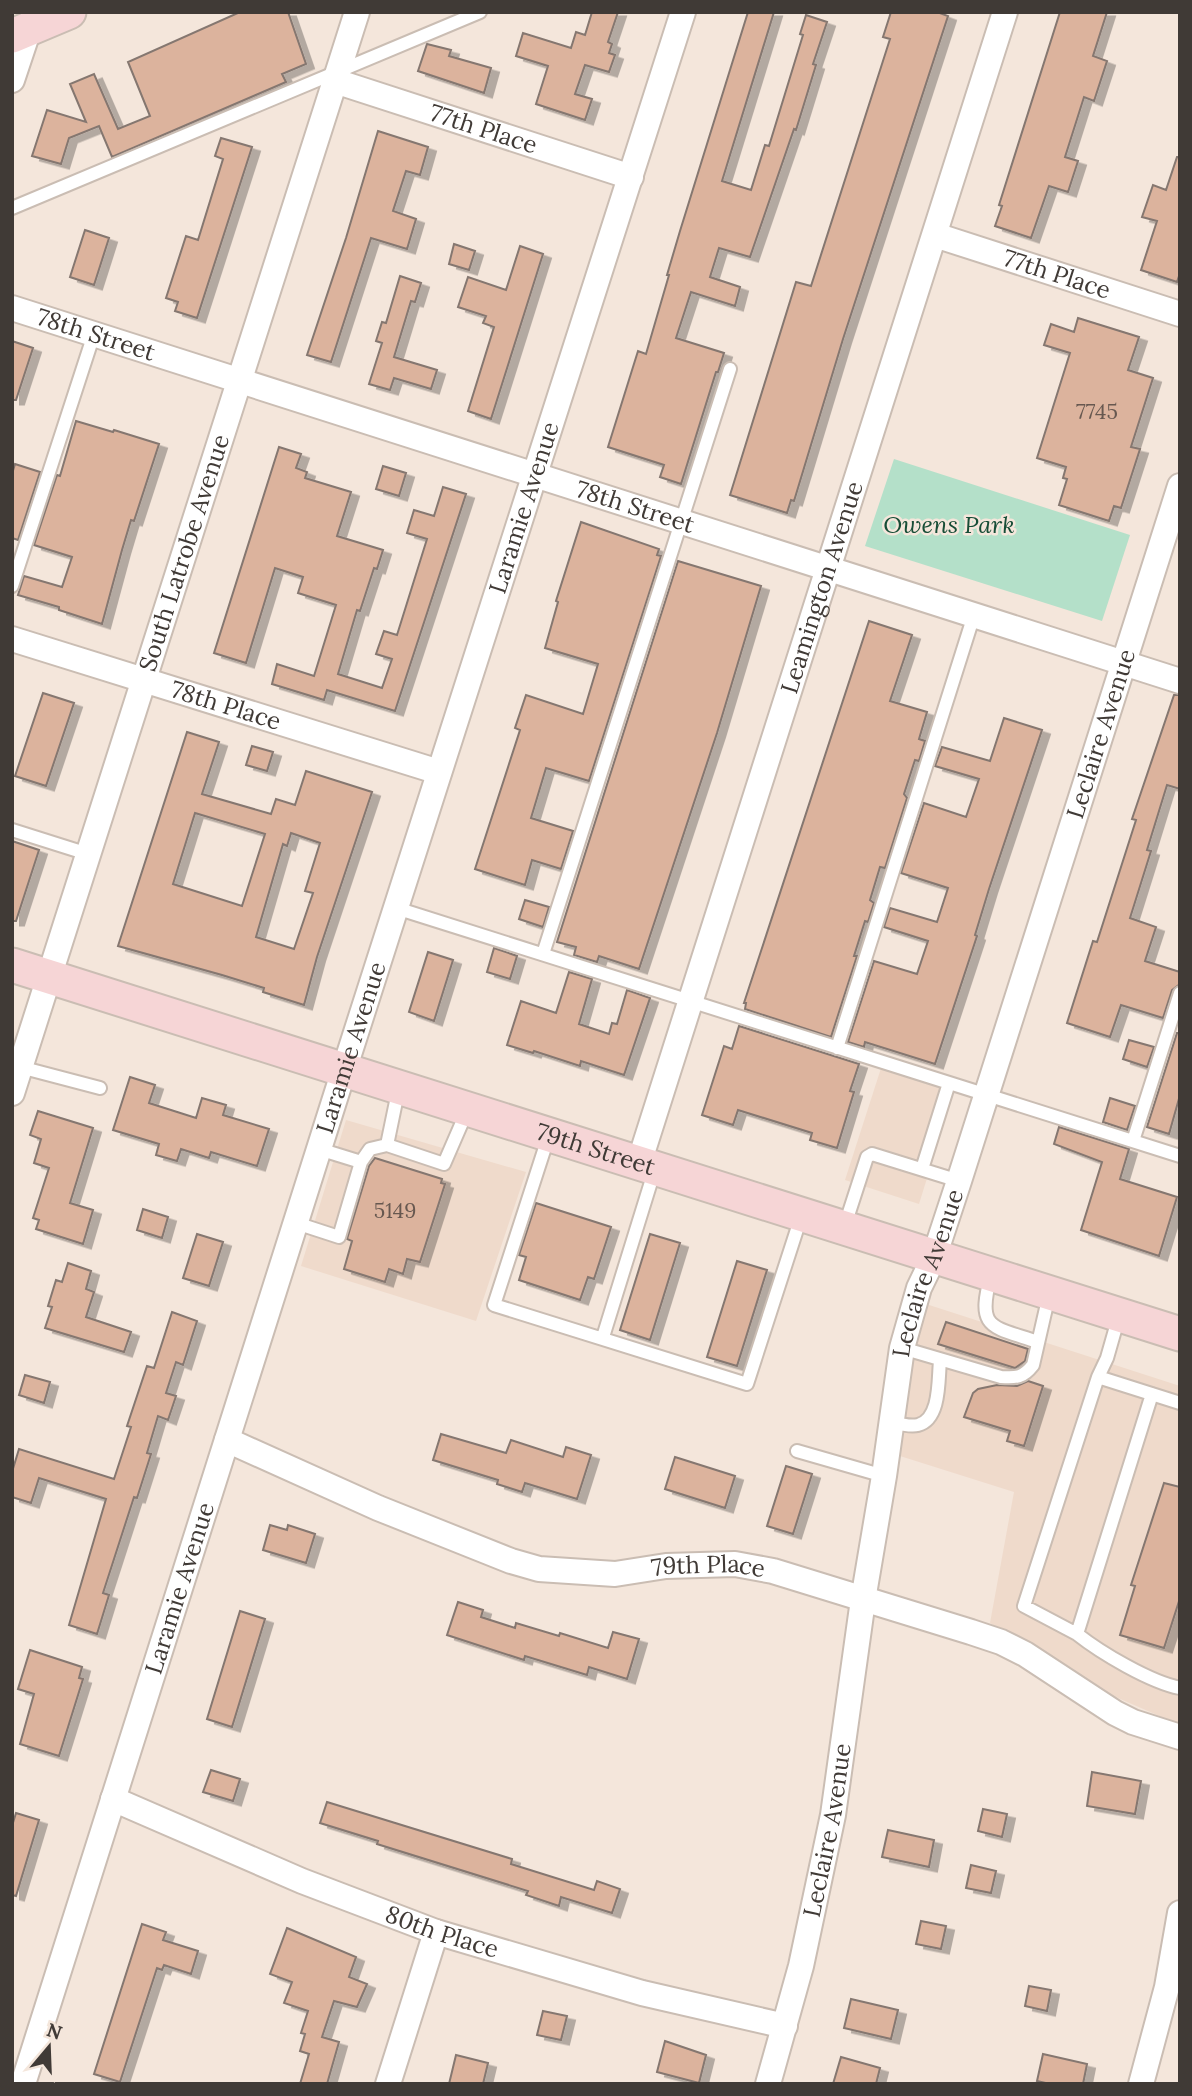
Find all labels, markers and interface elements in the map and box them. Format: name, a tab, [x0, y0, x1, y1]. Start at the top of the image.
street label: 77th Place	[426, 97, 541, 161]
street label: 77th Place	[999, 242, 1115, 306]
street label: 78th Street	[33, 301, 160, 368]
house number: 7745	[1076, 398, 1118, 425]
street label: Laramie Avenue	[482, 418, 566, 597]
street label: South Latrobe Avenue	[132, 430, 236, 675]
street label: 78th Street	[572, 473, 699, 540]
street label: Leamington Avenue	[773, 477, 870, 697]
park label: Owens Park	[883, 509, 1015, 540]
street label: Leclaire Avenue	[1059, 645, 1142, 822]
street label: 78th Place	[167, 673, 285, 737]
street label: Laramie Avenue	[309, 958, 393, 1137]
street label: 79th Street	[532, 1116, 660, 1182]
street label: Leclaire Avenue	[885, 1185, 970, 1359]
house number: 5149	[374, 1197, 416, 1224]
street label: Laramie Avenue	[138, 1498, 221, 1678]
street label: 79th Place	[649, 1548, 768, 1584]
street label: Leclaire Avenue	[796, 1741, 858, 1920]
street label: 80th Place	[381, 1898, 502, 1965]
north arrow	[14, 2012, 84, 2082]
text: N	[44, 2017, 66, 2045]

